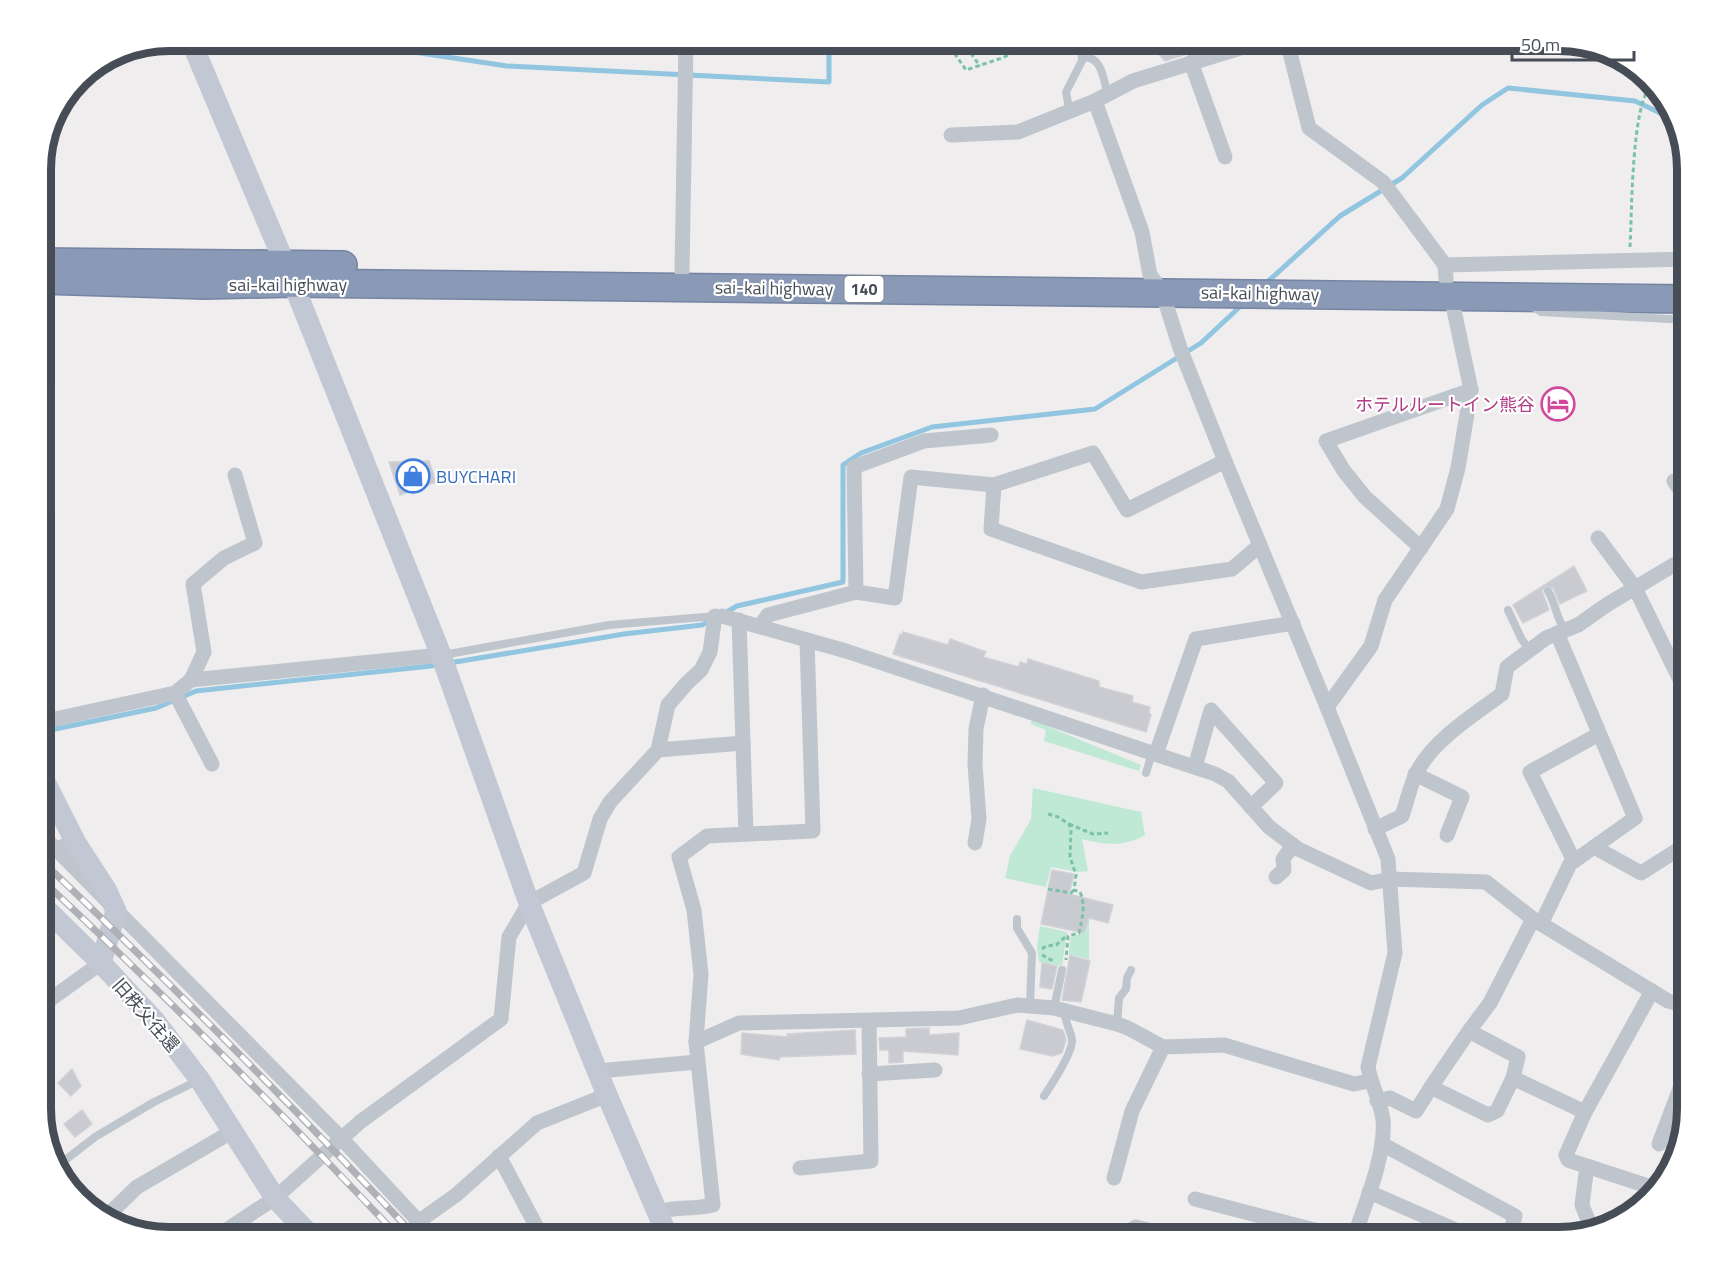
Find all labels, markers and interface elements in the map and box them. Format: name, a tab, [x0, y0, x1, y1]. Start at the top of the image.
scale bar	[1512, 24, 1634, 62]
text: 50 m	[1521, 31, 1560, 58]
street label: sai-kai highway	[229, 271, 347, 298]
street label: sai-kai highway	[715, 273, 834, 303]
road number: 140	[844, 276, 884, 302]
street label: sai-kai highway	[1201, 278, 1320, 308]
hotel icon: ホテルルートイン熊谷	[1540, 386, 1576, 422]
place label: ホテルルートイン熊谷	[1355, 391, 1535, 418]
shop icon: BUYCHARI	[395, 458, 431, 494]
place label: BUYCHARI	[436, 463, 516, 490]
street label: 旧秩父往還	[106, 972, 186, 1058]

